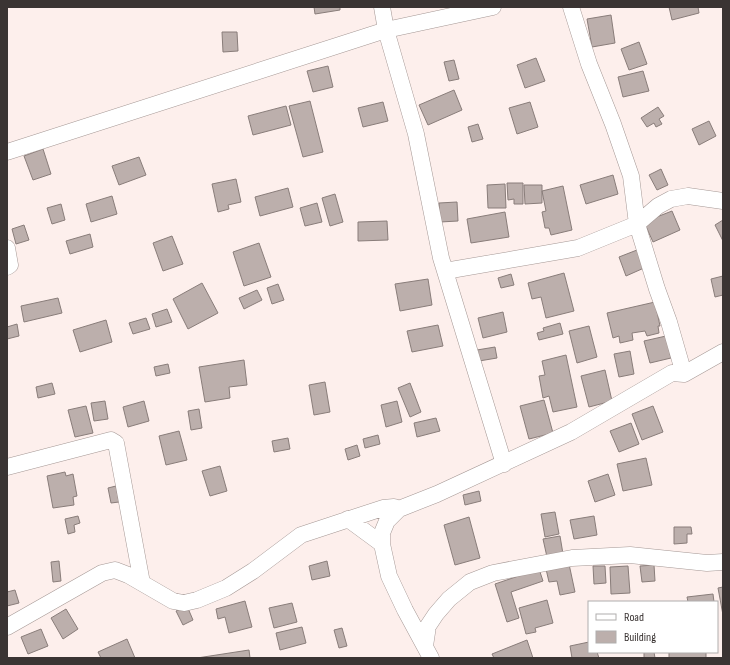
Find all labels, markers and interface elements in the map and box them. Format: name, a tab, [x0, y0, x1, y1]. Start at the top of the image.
legend	[588, 601, 718, 653]
text: Road	[624, 610, 644, 625]
text: Building	[624, 630, 656, 645]

